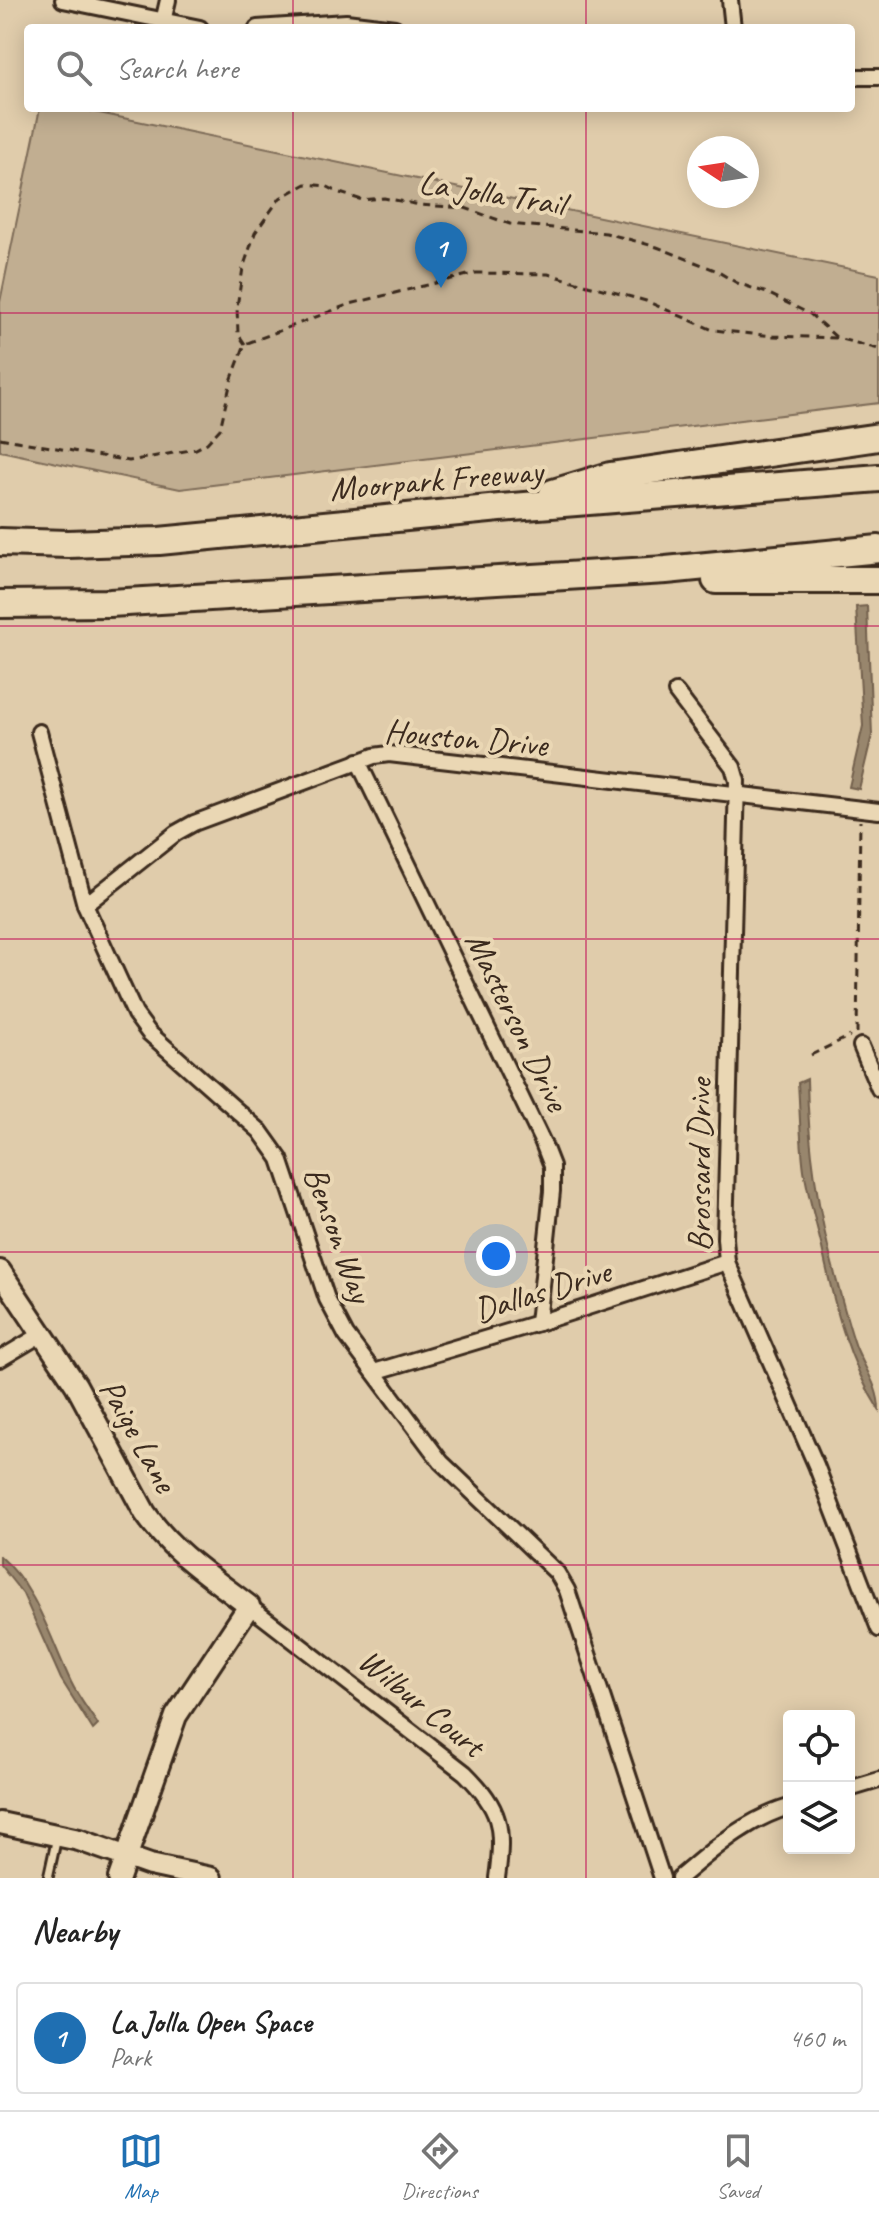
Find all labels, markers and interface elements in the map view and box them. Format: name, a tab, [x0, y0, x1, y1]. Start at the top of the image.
search box	[24, 24, 855, 112]
icon: search	[52, 46, 96, 90]
text: Search here	[116, 49, 238, 87]
north arrow	[687, 136, 759, 208]
street label: La Jolla Trail	[416, 160, 574, 226]
pin: 1	[415, 222, 467, 288]
street label: Moorpark Freeway	[328, 449, 547, 510]
street label: Houston Drive	[383, 709, 551, 766]
street label: Masterson Drive	[456, 925, 580, 1119]
street label: Brossard Drive	[678, 1075, 721, 1252]
street label: Benson Way	[294, 1160, 384, 1310]
your location	[476, 1236, 516, 1276]
street label: Dallas Drive	[469, 1249, 618, 1332]
street label: Paige Lane	[90, 1371, 188, 1501]
street label: Wilbur Court	[350, 1639, 496, 1769]
map controls	[783, 1710, 855, 1854]
button: locate	[783, 1710, 855, 1782]
button: layers	[783, 1782, 855, 1854]
text: Nearby	[32, 1909, 118, 1952]
text: La Jolla Open Space	[110, 2003, 312, 2041]
text: 1	[54, 2022, 66, 2055]
text: 460 m	[789, 2022, 845, 2055]
text: Park	[110, 2041, 151, 2074]
tab: Map	[119, 2129, 163, 2205]
tab: Directions	[401, 2129, 478, 2205]
tab: Saved	[716, 2129, 760, 2205]

